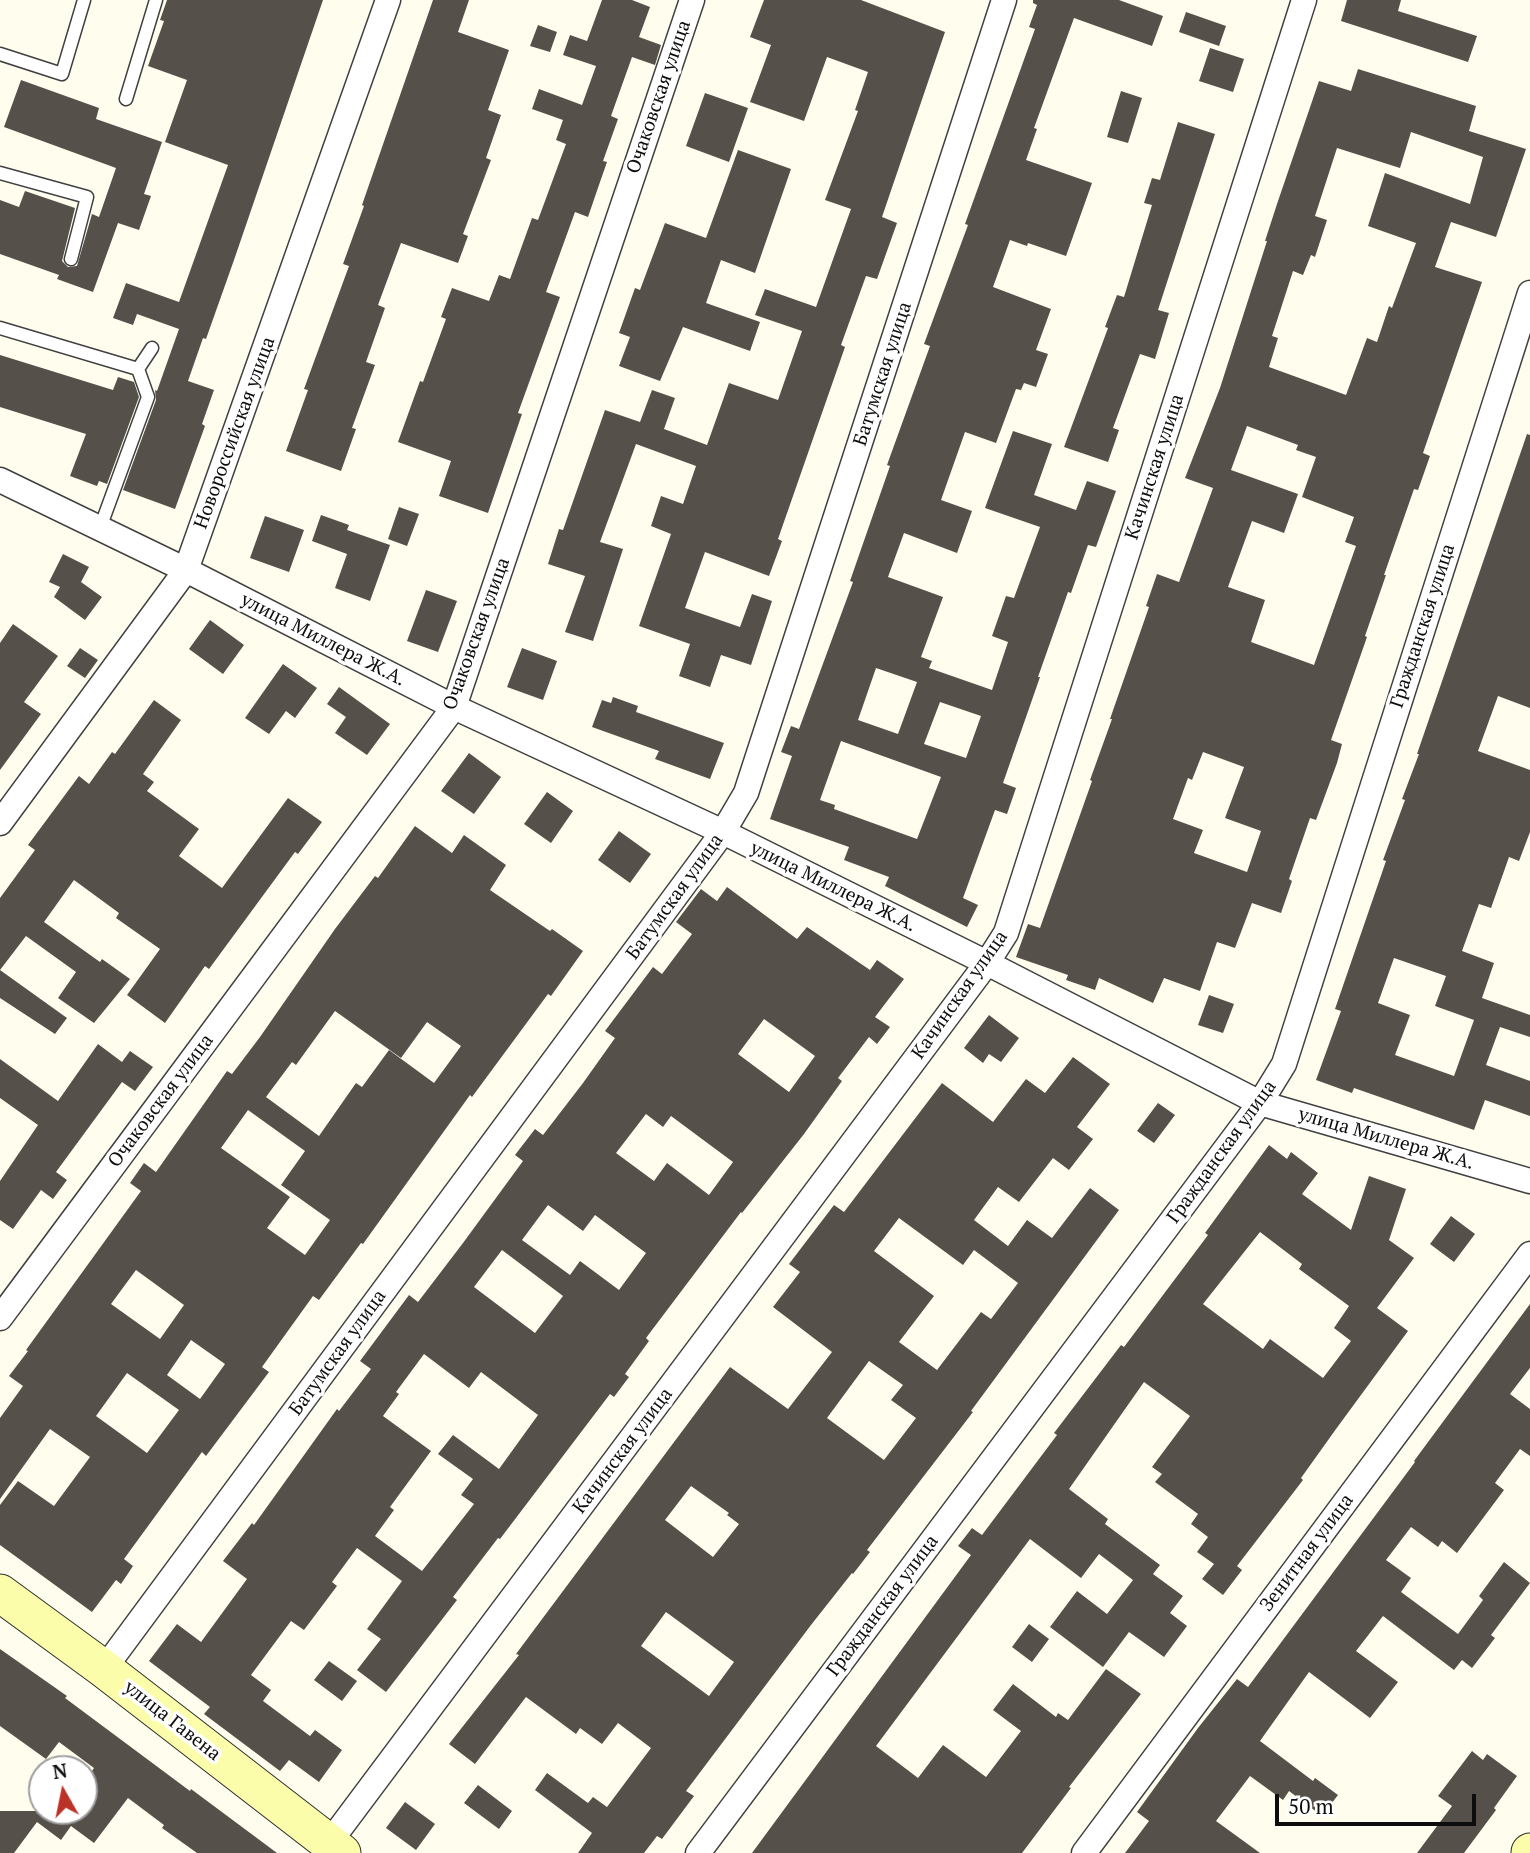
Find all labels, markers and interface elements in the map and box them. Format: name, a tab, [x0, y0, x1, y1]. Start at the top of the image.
street label: Очаковская улица	[622, 17, 696, 177]
street label: Батумская улица	[849, 299, 917, 449]
street label: Новороссийская улица	[190, 334, 280, 532]
street label: Качинская улица	[1121, 391, 1189, 543]
street label: Гражданская улица	[1386, 541, 1460, 711]
street label: Очаковская улица	[439, 555, 515, 713]
street label: улица Миллера Ж.А.	[237, 589, 409, 691]
street label: Батумская улица	[622, 830, 728, 964]
street label: улица Миллера Ж.А.	[746, 837, 920, 937]
street label: Качинская улица	[907, 926, 1013, 1064]
street label: Очаковская улица	[104, 1030, 218, 1172]
street label: Гражданская улица	[1162, 1076, 1282, 1228]
street label: улица Миллера Ж.А.	[1295, 1103, 1477, 1175]
street label: Батумская улица	[285, 1286, 391, 1420]
street label: Качинская улица	[568, 1384, 678, 1518]
street label: Зенитная улица	[1255, 1490, 1359, 1616]
street label: Гражданская улица	[822, 1531, 944, 1681]
street label: улица Гавена	[119, 1676, 225, 1766]
north arrow	[28, 1755, 98, 1825]
text: N	[51, 1757, 69, 1784]
scale bar	[1278, 1780, 1479, 1824]
text: 50 m	[1288, 1792, 1334, 1820]

